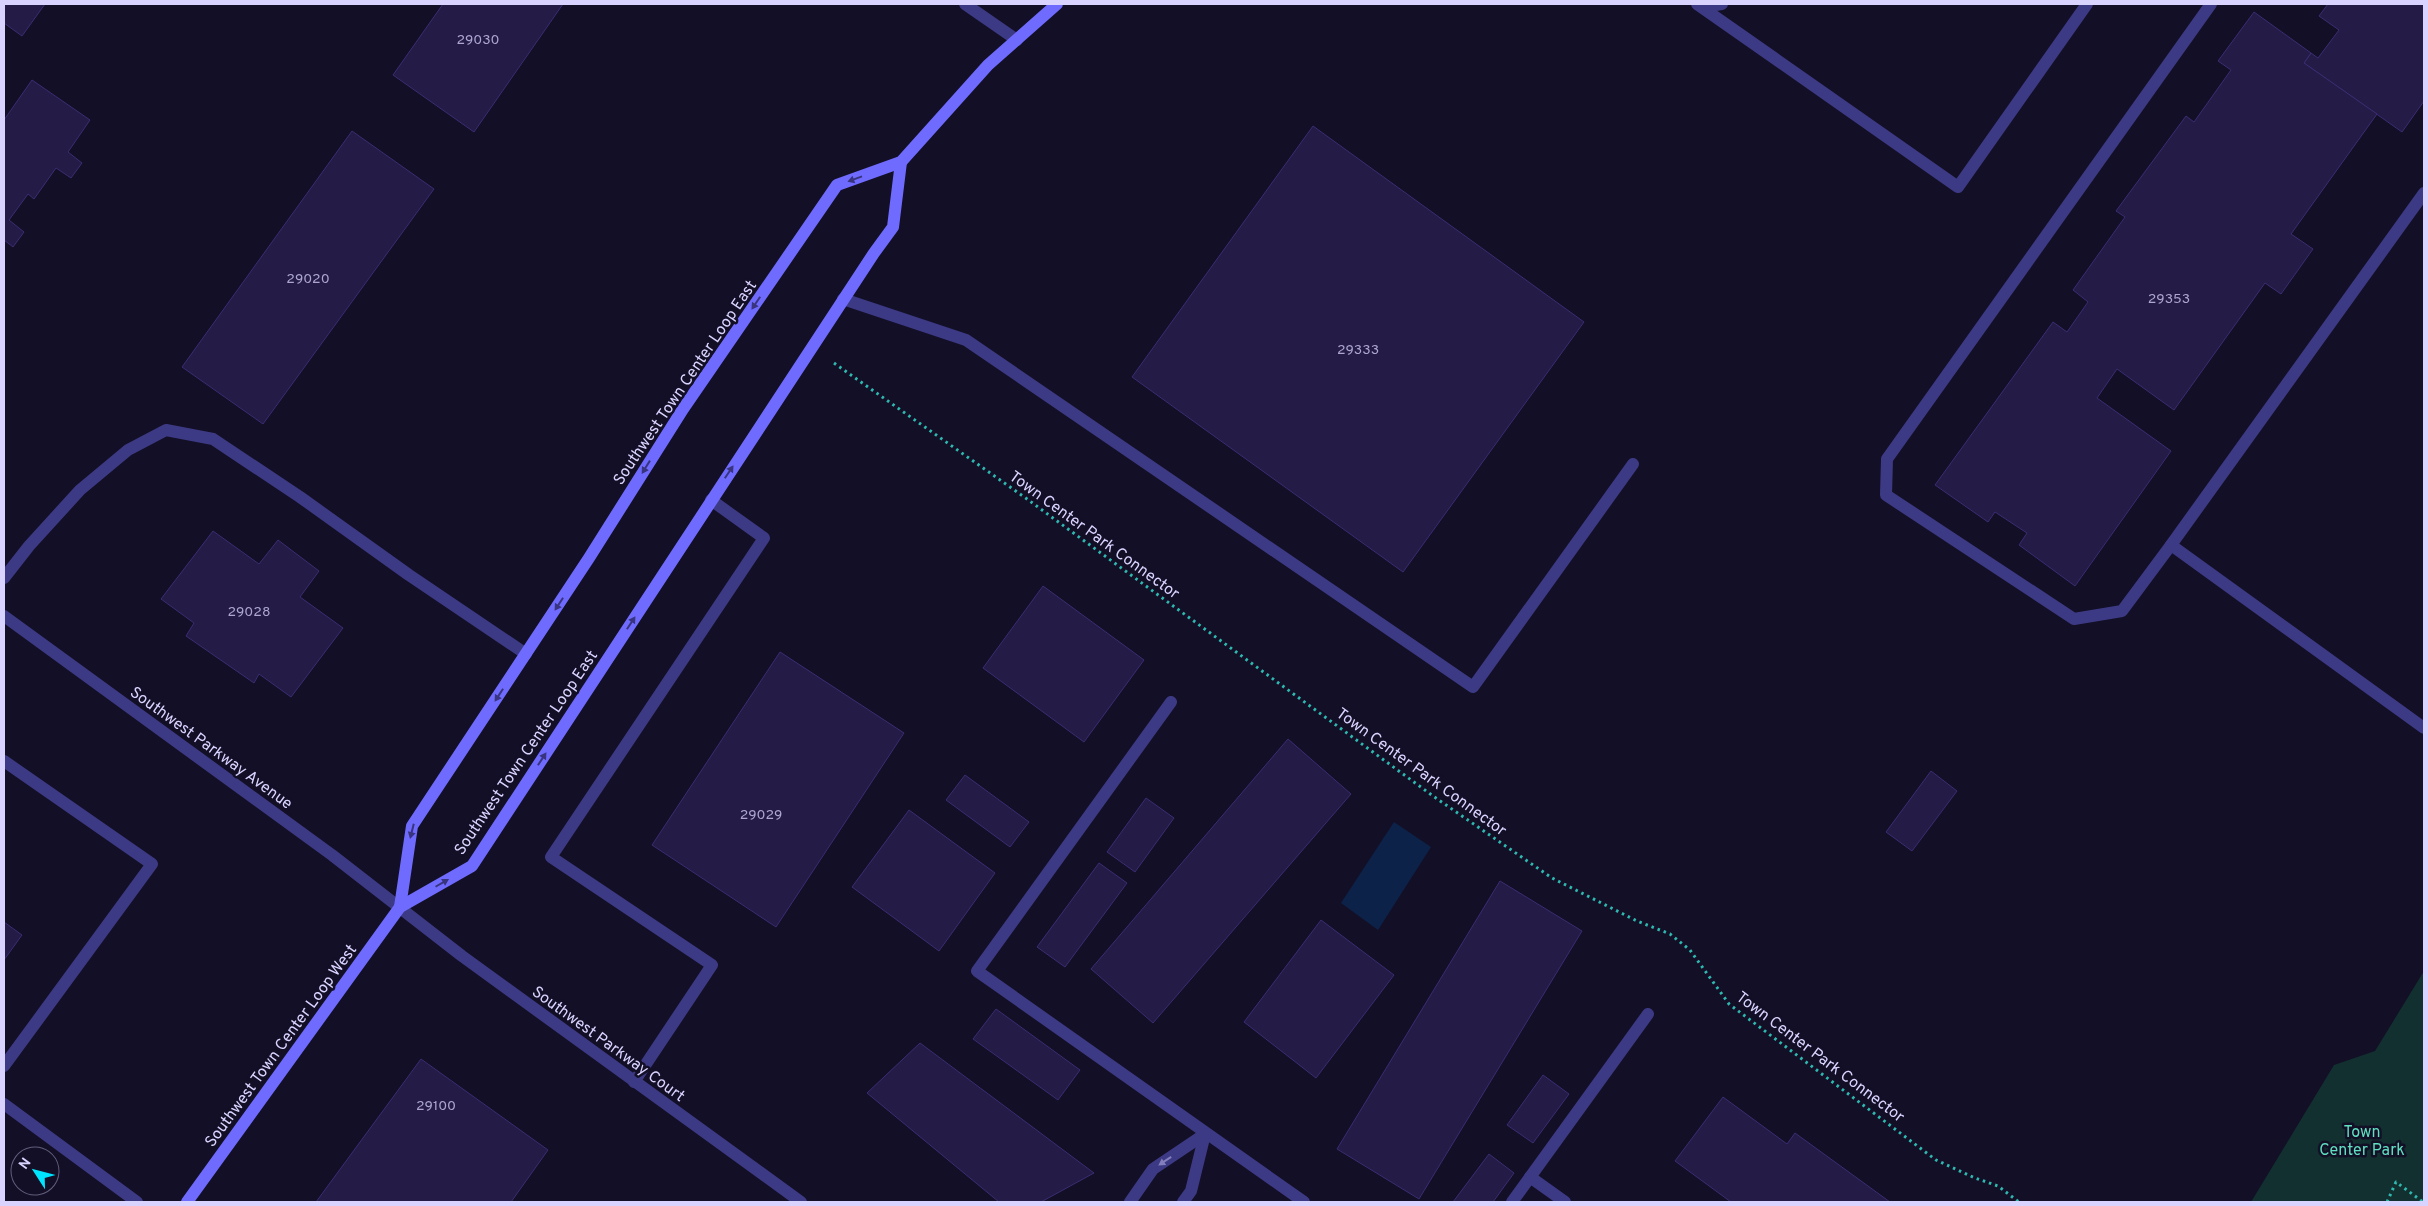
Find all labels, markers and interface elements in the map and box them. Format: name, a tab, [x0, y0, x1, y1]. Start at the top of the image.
house number: 29030	[456, 32, 500, 49]
one-way arrow	[848, 175, 862, 183]
house number: 29020	[286, 271, 330, 288]
street label: Southwest Town Center Loop East	[610, 277, 762, 489]
house number: 29353	[2148, 291, 2190, 308]
one-way arrow	[751, 296, 760, 310]
house number: 29333	[1337, 342, 1379, 359]
one-way arrow	[641, 461, 651, 474]
one-way arrow	[724, 465, 734, 479]
street label: Town Center Park Connector	[1005, 467, 1183, 604]
one-way arrow	[554, 597, 563, 611]
house number: 29028	[228, 604, 270, 621]
one-way arrow	[626, 616, 635, 629]
street label: Southwest Town Center Loop East	[451, 647, 603, 859]
street label: Southwest Parkway Avenue	[126, 683, 296, 814]
one-way arrow	[494, 688, 504, 701]
street label: Town Center Park Connector	[1332, 704, 1510, 841]
one-way arrow	[537, 752, 547, 765]
house number: 29029	[740, 807, 782, 824]
one-way arrow	[408, 824, 416, 839]
one-way arrow	[434, 879, 449, 887]
street label: Southwest Town Center Loop West	[201, 941, 362, 1152]
street label: Southwest Parkway Court	[527, 982, 688, 1107]
street label: Town Center Park Connector	[1732, 988, 1908, 1127]
house number: 29100	[416, 1098, 456, 1115]
park label: Town Center Park	[2319, 1123, 2405, 1161]
north arrow	[10, 1146, 60, 1196]
text: N	[16, 1155, 36, 1173]
one-way arrow	[1158, 1156, 1172, 1166]

